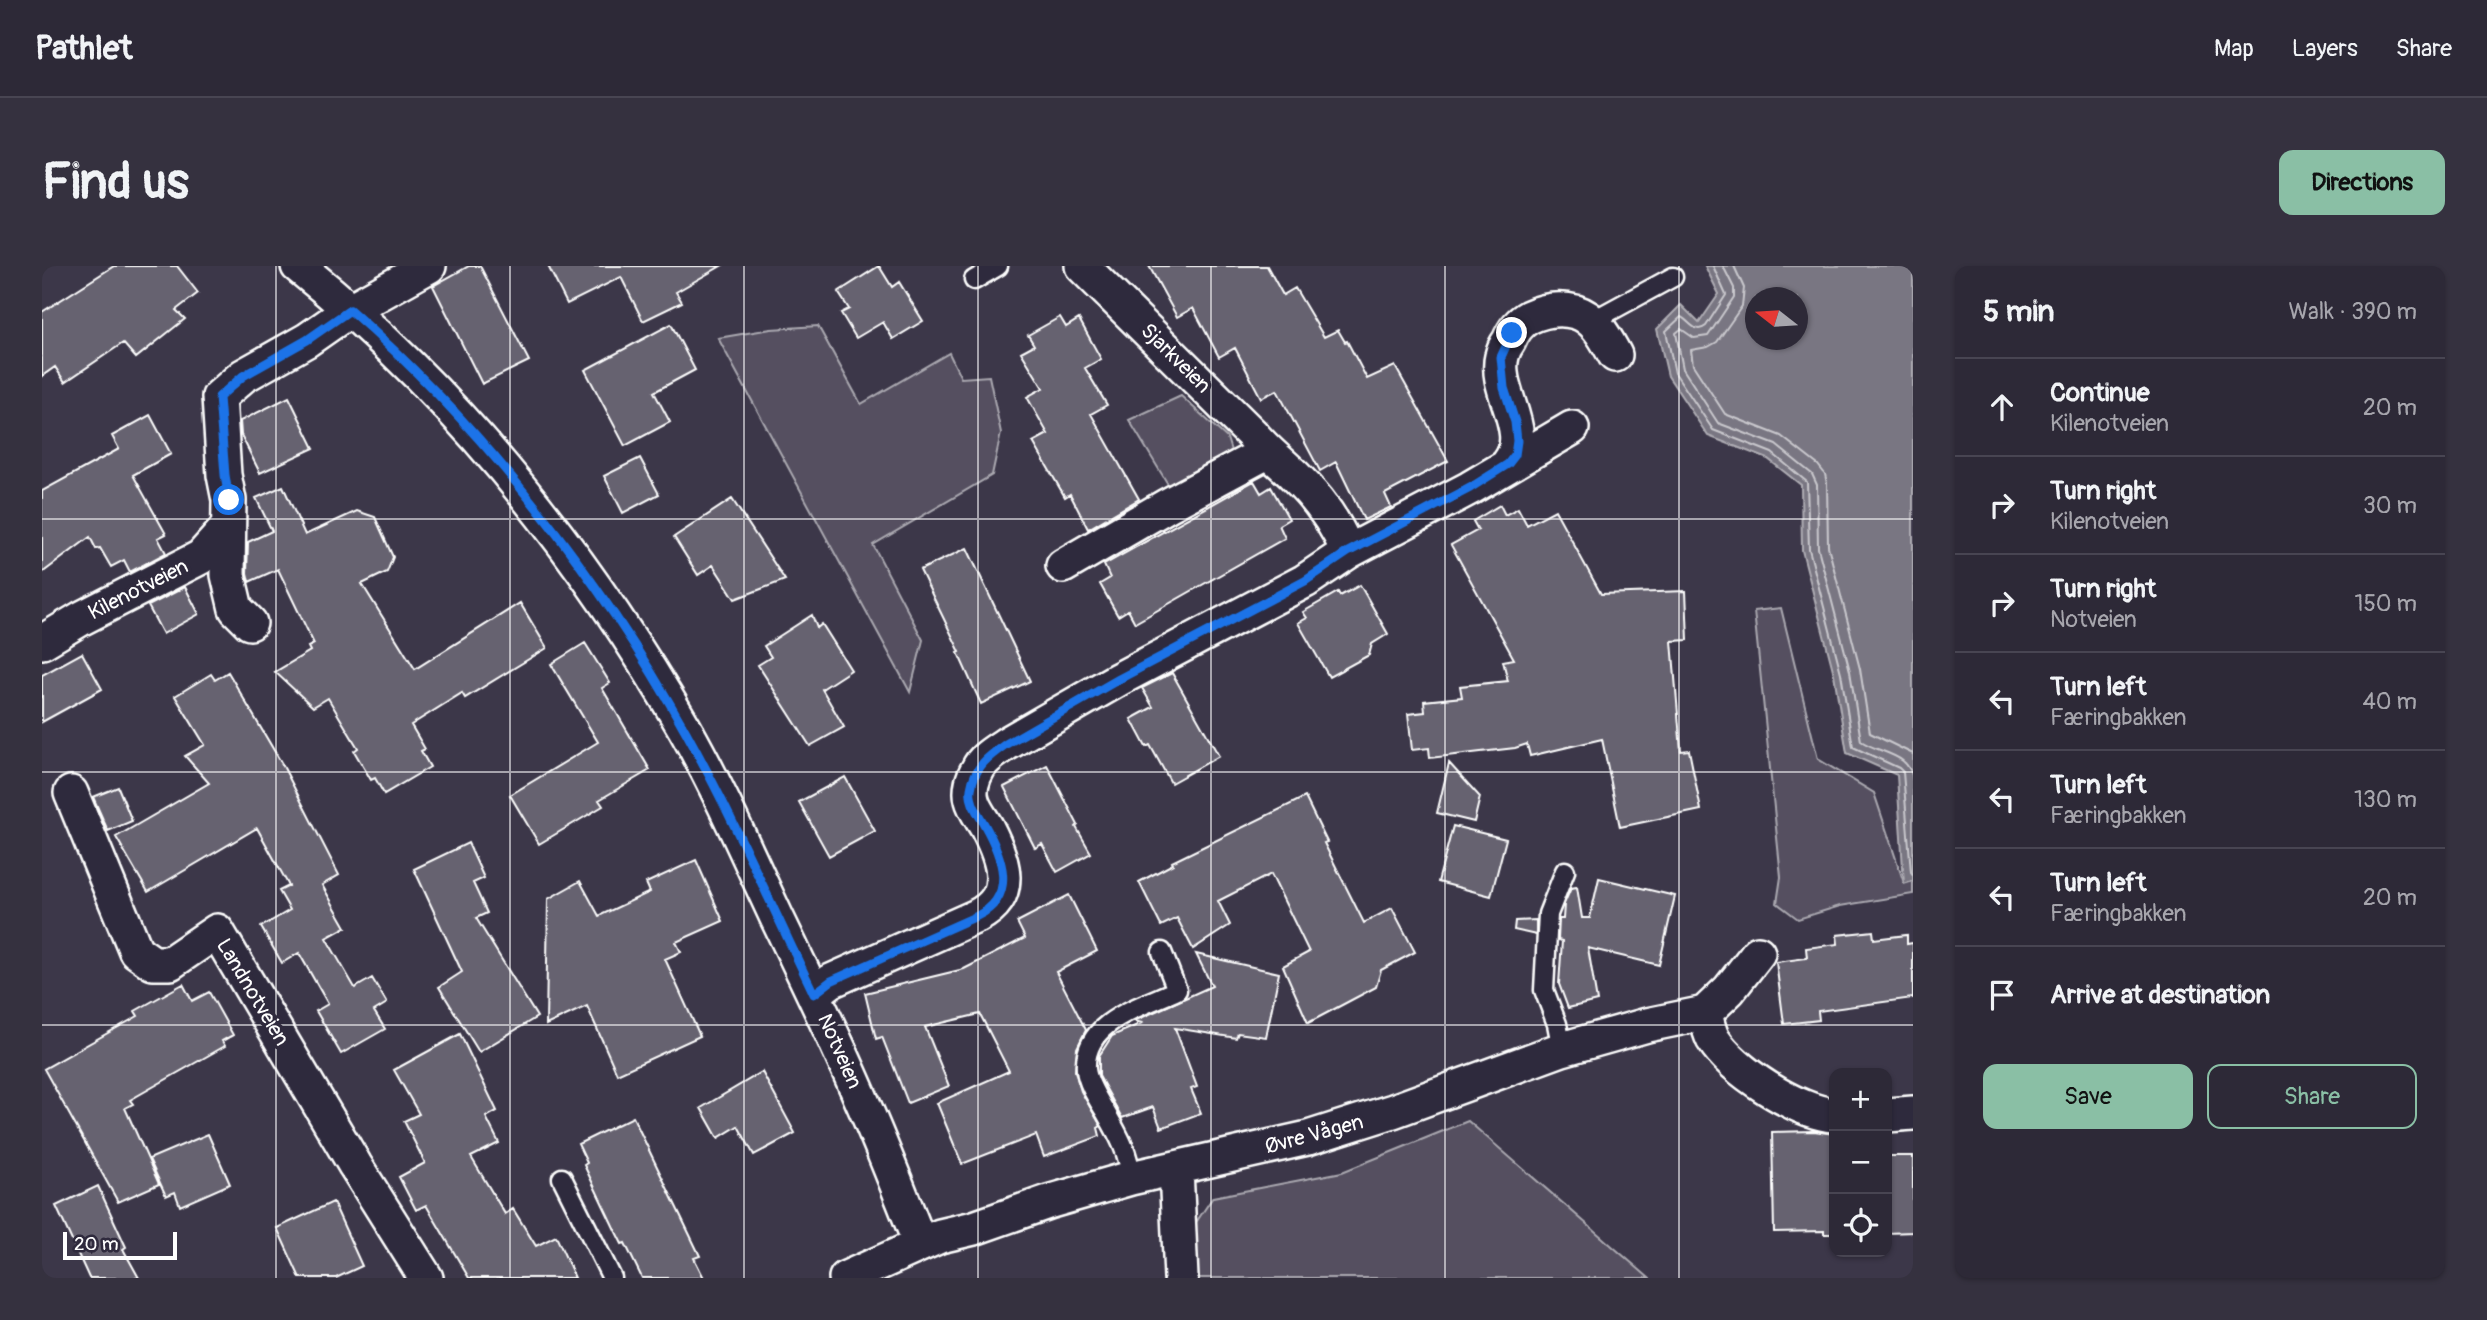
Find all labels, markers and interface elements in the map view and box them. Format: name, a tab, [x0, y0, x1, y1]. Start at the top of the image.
text: Pathlet	[35, 28, 132, 69]
text: Map	[2214, 34, 2254, 63]
text: Layers	[2292, 34, 2358, 63]
text: Share	[2396, 34, 2452, 63]
button: Directions	[2279, 150, 2445, 215]
text: Find us	[42, 152, 189, 213]
north arrow	[1745, 287, 1808, 350]
text: 5 min	[1983, 293, 2054, 330]
text: Walk · 390 m	[2288, 297, 2417, 326]
route end	[1496, 317, 1527, 348]
street label: Sjarkveien	[1135, 318, 1216, 399]
text: Continue	[2050, 377, 2150, 409]
icon: ahead	[1983, 388, 2021, 426]
text: 20 m	[2363, 393, 2417, 422]
text: Kilenotveien	[2050, 409, 2169, 438]
text: Turn right	[2050, 475, 2156, 507]
route start	[213, 484, 244, 515]
icon: right	[1983, 486, 2021, 524]
text: 30 m	[2363, 491, 2417, 520]
text: Kilenotveien	[2050, 507, 2169, 536]
street label: Kilenotveien	[84, 553, 193, 626]
text: Turn right	[2050, 573, 2156, 605]
icon: right	[1983, 584, 2021, 622]
text: 150 m	[2354, 589, 2417, 618]
text: Notveien	[2050, 605, 2137, 634]
text: Turn left	[2050, 671, 2146, 703]
icon: left	[1983, 682, 2021, 720]
text: 40 m	[2363, 687, 2417, 716]
text: Færingbakken	[2050, 703, 2186, 732]
text: Turn left	[2050, 769, 2146, 801]
icon: left	[1983, 780, 2021, 818]
text: 130 m	[2354, 785, 2417, 814]
text: Færingbakken	[2050, 801, 2186, 830]
text: Turn left	[2050, 867, 2146, 899]
icon: left	[1983, 878, 2021, 916]
text: 20 m	[2363, 883, 2417, 912]
text: Færingbakken	[2050, 899, 2186, 928]
street label: Landnotveien	[210, 934, 295, 1051]
icon: arrive	[1983, 976, 2021, 1014]
text: Arrive at destination	[2050, 979, 2270, 1011]
street label: Notveien	[811, 1009, 868, 1093]
button: Save	[1983, 1064, 2193, 1129]
button: Share	[2207, 1064, 2417, 1129]
map controls	[1829, 1068, 1892, 1257]
button: +	[1829, 1068, 1892, 1131]
street label: Øvre Vågen	[1262, 1108, 1366, 1161]
button: −	[1829, 1131, 1892, 1194]
button: locate	[1829, 1194, 1892, 1257]
scale bar	[63, 1229, 177, 1261]
text: 20 m	[74, 1232, 119, 1256]

